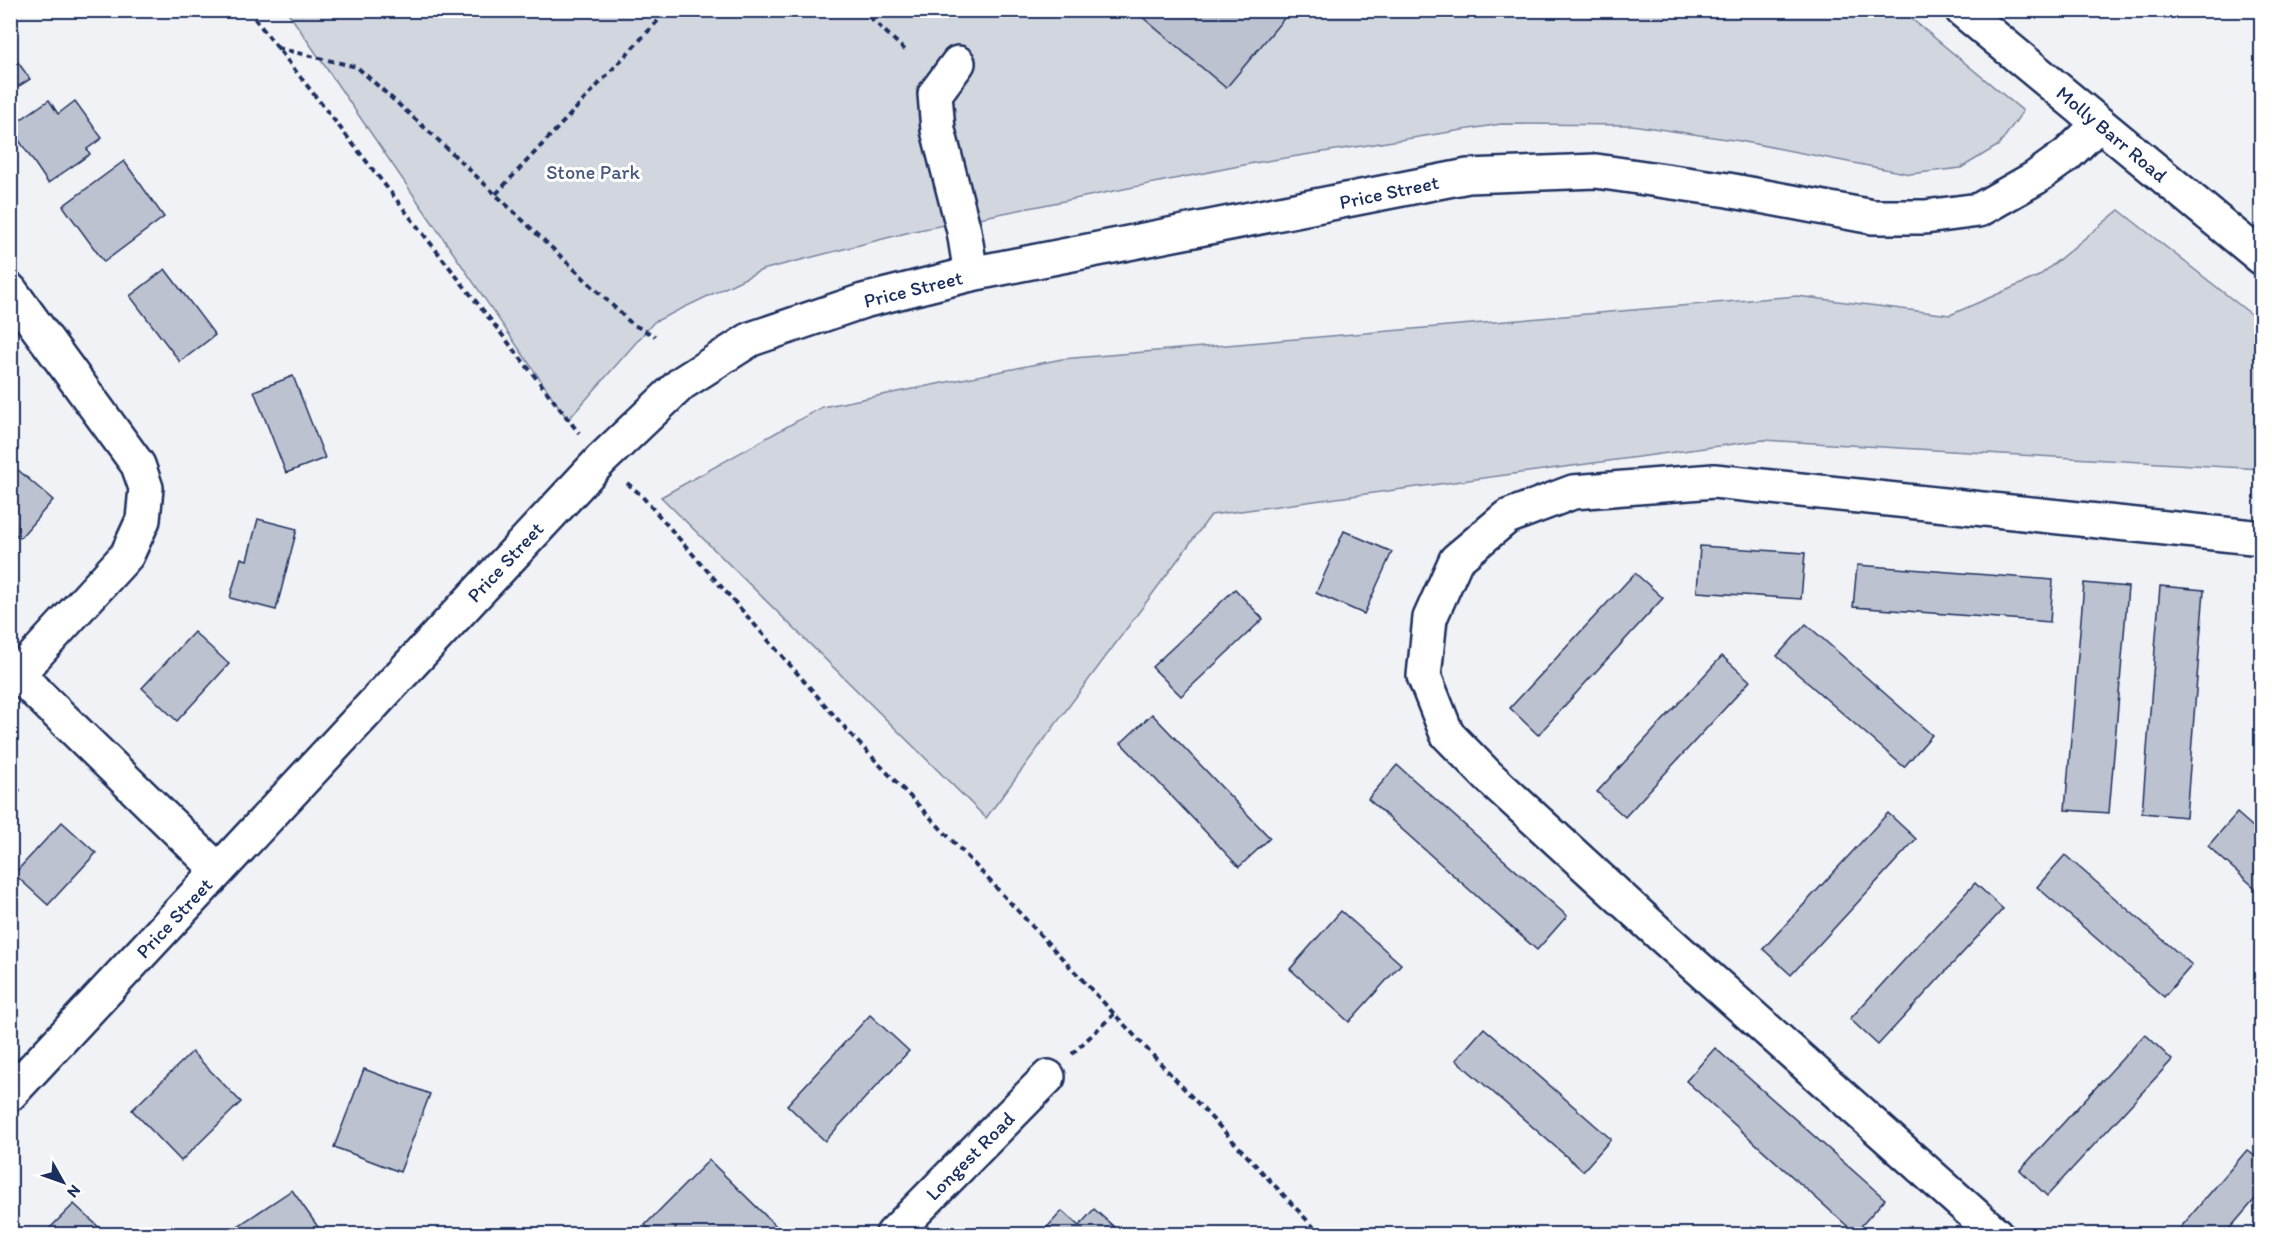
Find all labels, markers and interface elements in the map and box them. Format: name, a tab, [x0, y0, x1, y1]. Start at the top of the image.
street label: Molly Barr Road	[2052, 81, 2172, 187]
park label: Stone Park	[546, 160, 641, 184]
street label: Price Street	[1337, 170, 1441, 214]
street label: Price Street	[861, 265, 965, 313]
street label: Price Street	[462, 517, 549, 607]
street label: Price Street	[131, 873, 218, 963]
street label: Longest Road	[921, 1106, 1020, 1205]
north arrow	[33, 1152, 93, 1212]
text: N	[63, 1181, 85, 1202]

